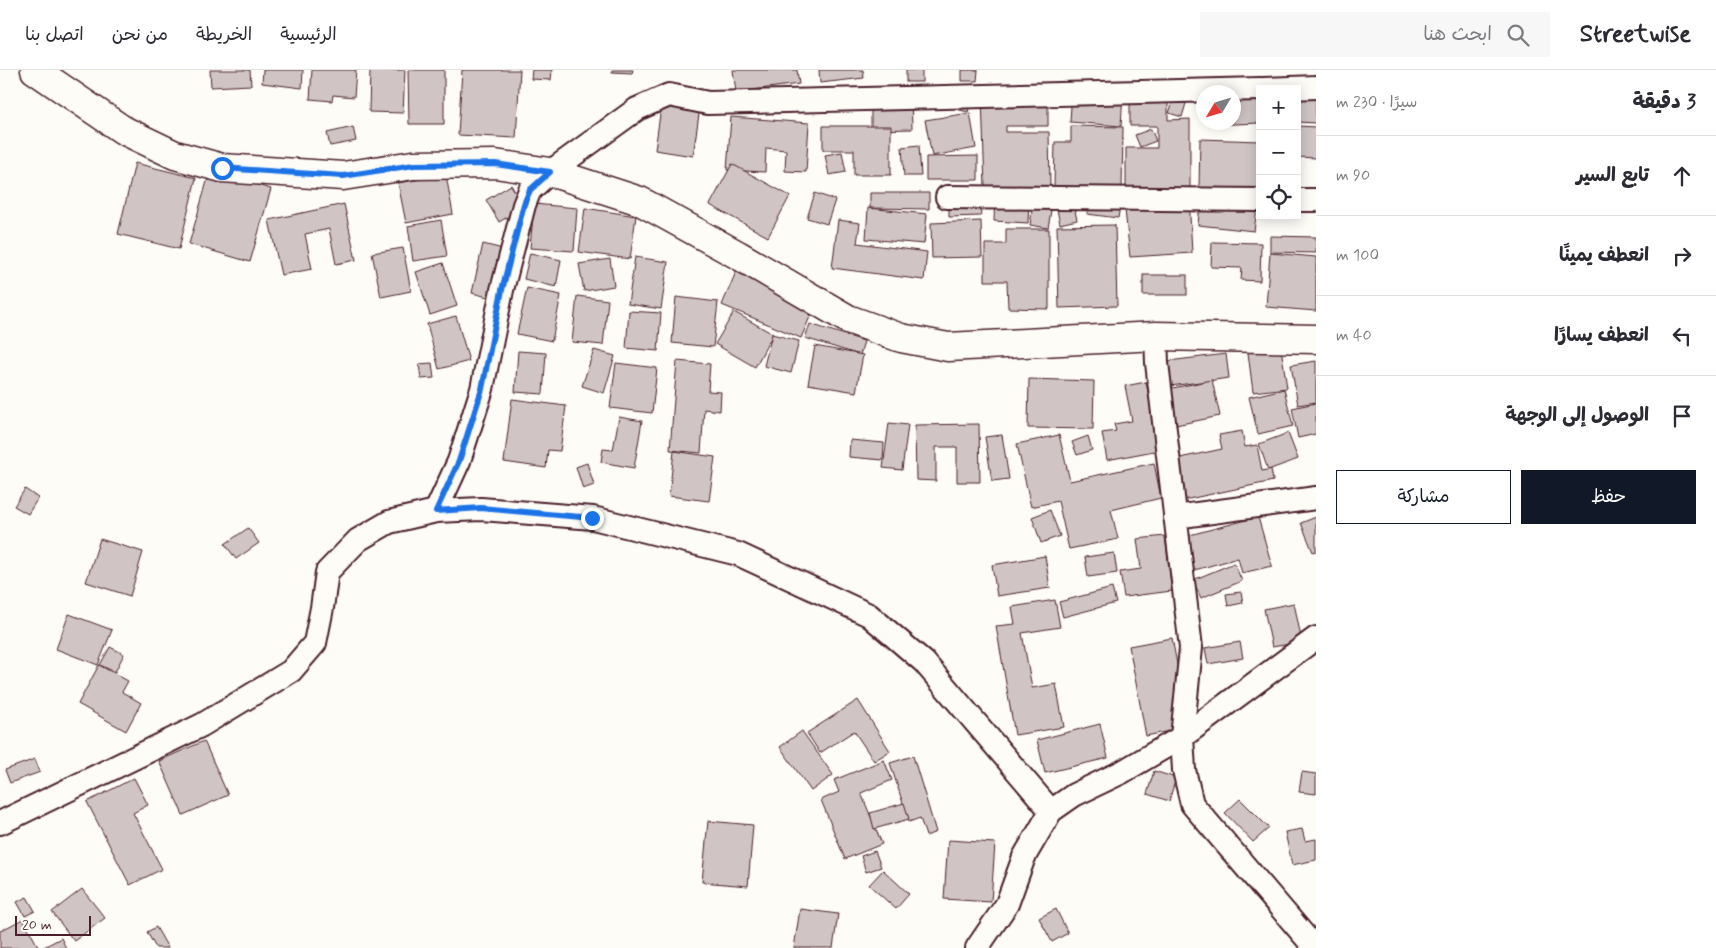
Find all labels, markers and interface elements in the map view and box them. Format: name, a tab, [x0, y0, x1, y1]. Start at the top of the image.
search box	[1200, 12, 1550, 57]
text: Streetwise	[1580, 19, 1691, 50]
icon: search	[1504, 21, 1532, 49]
text: ابحث هنا	[1423, 22, 1492, 47]
text: اتصل بنا	[25, 23, 84, 47]
text: من نحن	[112, 23, 168, 47]
text: الخريطة	[196, 23, 252, 47]
text: الرئيسية	[280, 23, 337, 47]
north arrow	[1196, 85, 1241, 130]
map controls	[1256, 85, 1301, 220]
button: +	[1256, 85, 1301, 130]
text: 3 دقيقة	[1632, 88, 1696, 116]
text: سيرًا · 230 m	[1336, 92, 1417, 113]
button: −	[1256, 130, 1301, 175]
route start	[211, 157, 234, 180]
icon: ahead	[1668, 162, 1696, 190]
text: تابع السير	[1576, 163, 1649, 188]
text: 90 m	[1336, 165, 1370, 186]
button: locate	[1256, 175, 1301, 220]
icon: right	[1668, 242, 1696, 270]
text: انعطف يمينًا	[1559, 243, 1649, 268]
text: 100 m	[1336, 245, 1379, 266]
icon: left	[1668, 322, 1696, 350]
text: انعطف يسارًا	[1554, 323, 1649, 348]
text: 40 m	[1336, 325, 1372, 346]
icon: arrive	[1668, 402, 1696, 430]
text: الوصول إلى الوجهة	[1505, 403, 1649, 428]
button: مشاركة	[1336, 470, 1511, 524]
button: حفظ	[1521, 470, 1696, 524]
route end	[581, 507, 604, 530]
scale bar	[15, 913, 91, 936]
text: 20 m	[22, 916, 52, 934]

